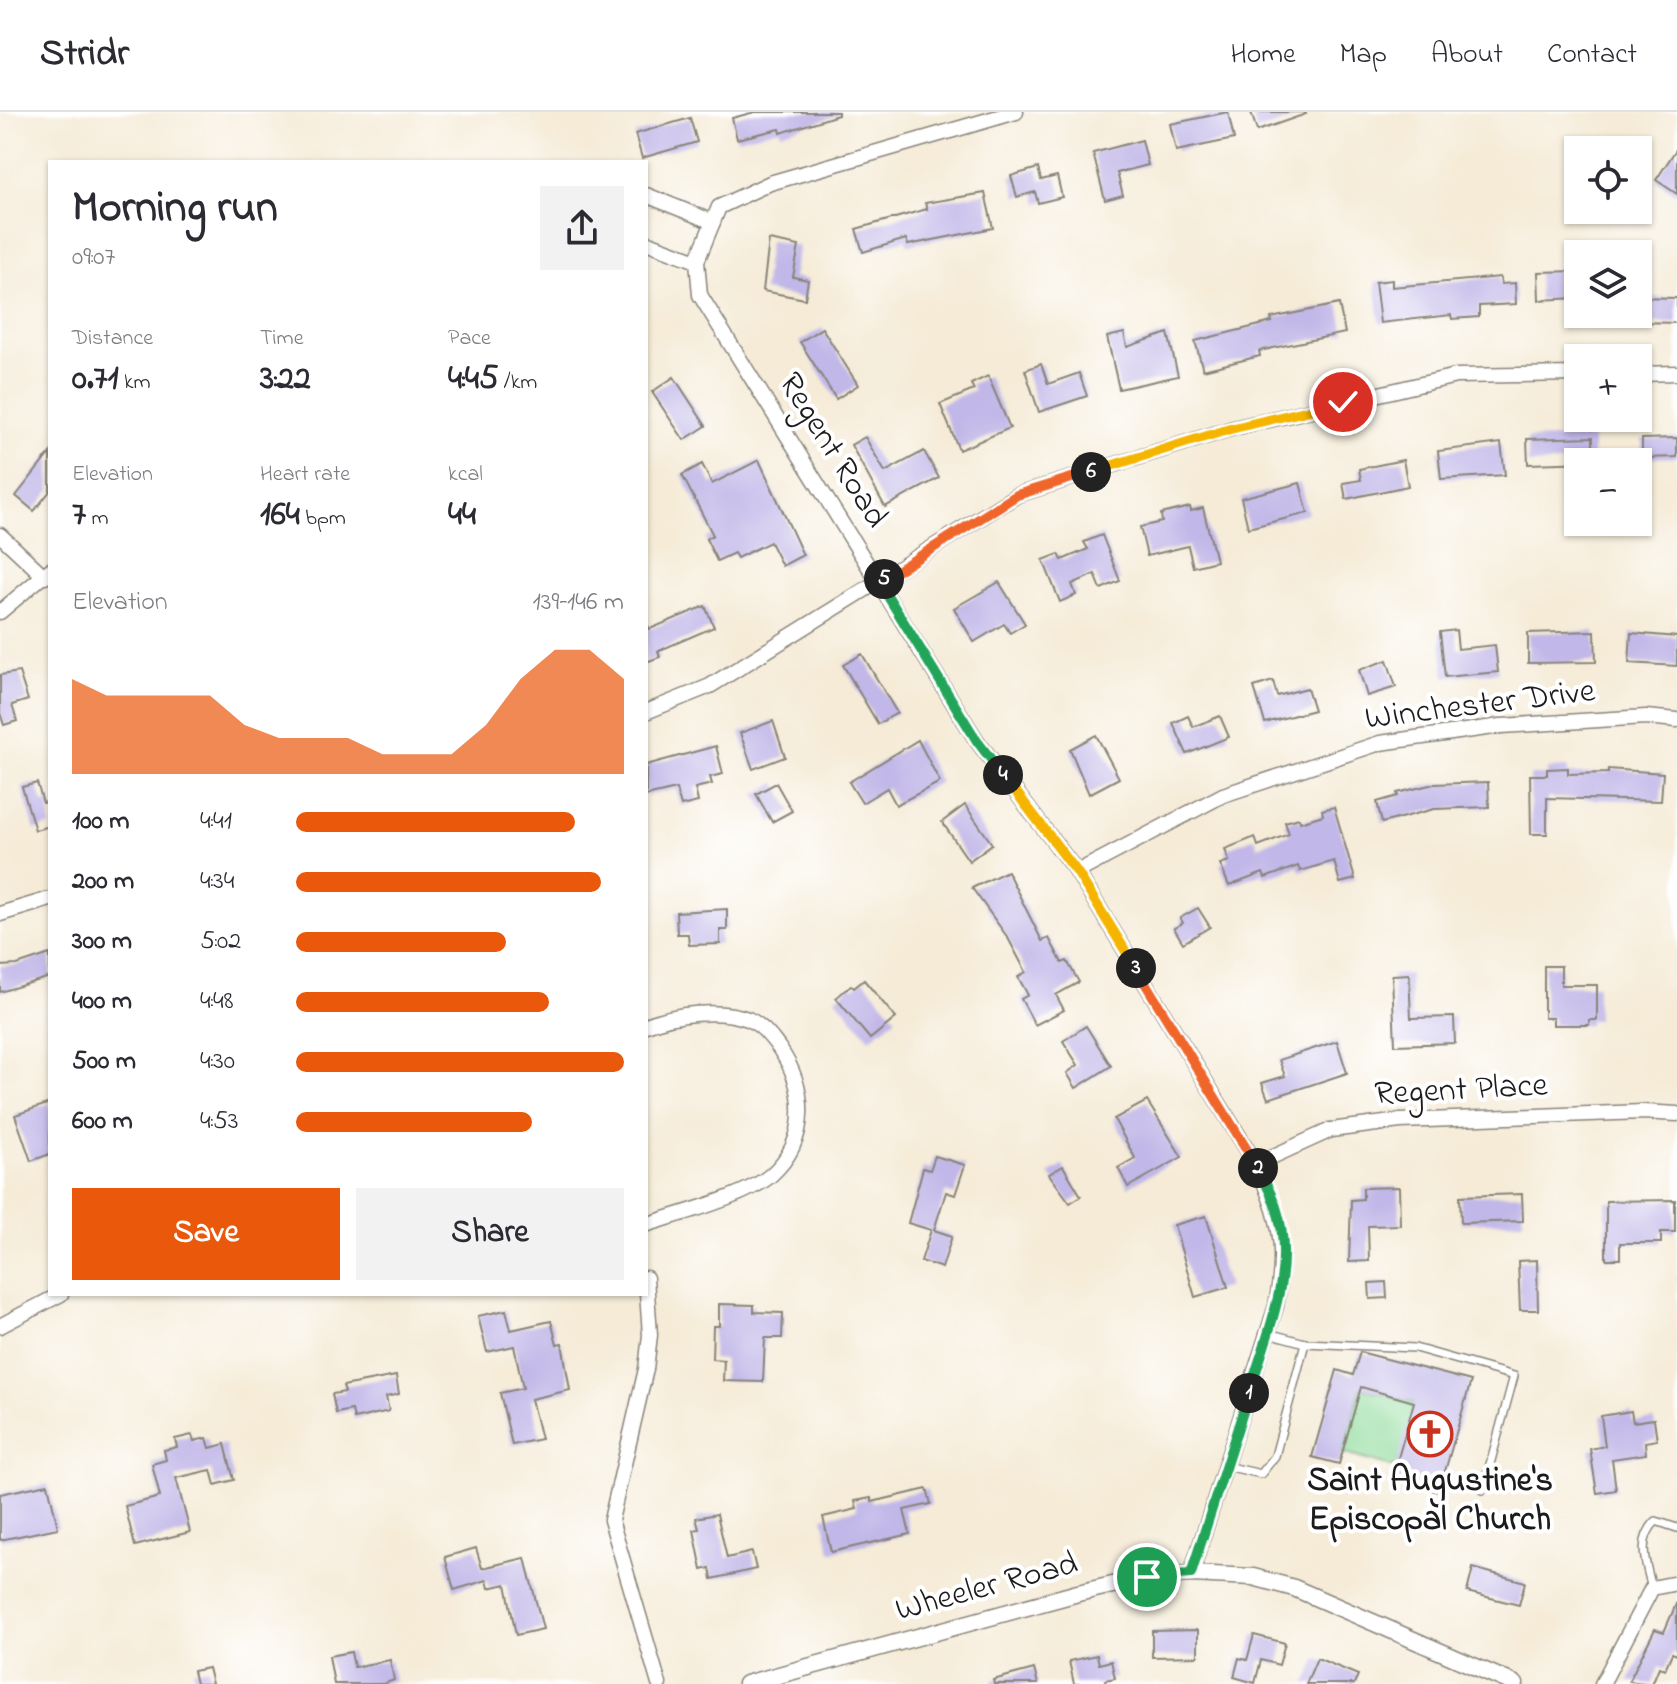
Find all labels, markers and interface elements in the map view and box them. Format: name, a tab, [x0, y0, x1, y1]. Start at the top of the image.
text: Stridr	[40, 27, 129, 83]
text: Home	[1230, 35, 1296, 76]
text: Map	[1340, 35, 1387, 76]
text: About	[1431, 35, 1503, 76]
text: Contact	[1547, 35, 1637, 76]
map controls	[1564, 136, 1652, 536]
button: locate	[1564, 136, 1652, 224]
text: Morning run	[72, 177, 278, 241]
button: share	[540, 186, 624, 270]
text: 09:07	[72, 239, 115, 277]
button: layers	[1564, 240, 1652, 328]
text: Distance	[72, 323, 153, 355]
text: Time	[260, 323, 304, 355]
text: Pace	[448, 323, 491, 355]
button: +	[1564, 344, 1652, 432]
text: 0.71	[72, 355, 118, 405]
text: 3:22	[260, 355, 311, 405]
text: 4:45	[448, 355, 498, 405]
street label: Regent Road	[764, 363, 900, 539]
text: km	[118, 367, 151, 399]
text: /km	[498, 367, 537, 399]
pin	[1309, 368, 1377, 436]
icon: check	[1321, 380, 1365, 424]
button: −	[1564, 448, 1652, 536]
pin: 6	[1071, 452, 1111, 492]
text: 6	[1086, 456, 1096, 488]
text: Elevation	[72, 459, 153, 491]
text: Heart rate	[260, 459, 350, 491]
text: kcal	[448, 459, 483, 491]
text: 7	[72, 491, 86, 541]
text: 164	[260, 491, 300, 541]
text: 44	[448, 491, 476, 541]
text: m	[86, 503, 109, 535]
text: bpm	[300, 503, 346, 535]
pin: 5	[864, 559, 904, 599]
text: 5	[878, 563, 890, 595]
text: Elevation	[72, 584, 168, 622]
text: 139–146 m	[533, 584, 624, 622]
street label: Winchester Drive	[1362, 667, 1599, 745]
pin: 4	[983, 755, 1023, 795]
text: 4	[998, 759, 1008, 791]
text: 100 m	[72, 803, 129, 841]
text: 4:41	[200, 803, 232, 841]
text: 200 m	[72, 863, 134, 901]
text: 4:34	[200, 863, 234, 901]
text: 300 m	[72, 923, 132, 961]
text: 5:02	[200, 923, 241, 961]
pin: 3	[1116, 948, 1156, 988]
text: 3	[1131, 952, 1141, 984]
text: 400 m	[72, 983, 132, 1021]
text: 4:48	[200, 983, 233, 1021]
text: 500 m	[72, 1043, 136, 1081]
text: 4:30	[200, 1043, 235, 1081]
street label: Regent Place	[1373, 1061, 1550, 1121]
text: 600 m	[72, 1103, 133, 1141]
text: 4:53	[200, 1103, 239, 1141]
pin: 2	[1238, 1148, 1278, 1188]
text: 2	[1253, 1152, 1263, 1184]
button: Save	[72, 1188, 340, 1280]
button: Share	[356, 1188, 624, 1280]
pin: 1	[1229, 1373, 1269, 1413]
text: 1	[1246, 1377, 1253, 1409]
church icon: Saint Augustine's Episcopal Church	[1406, 1410, 1454, 1458]
place label: Saint Augustine's Episcopal Church	[1307, 1457, 1553, 1546]
street label: Wheeler Road	[890, 1540, 1084, 1636]
pin	[1113, 1543, 1181, 1611]
icon: arrive	[1125, 1555, 1169, 1599]

